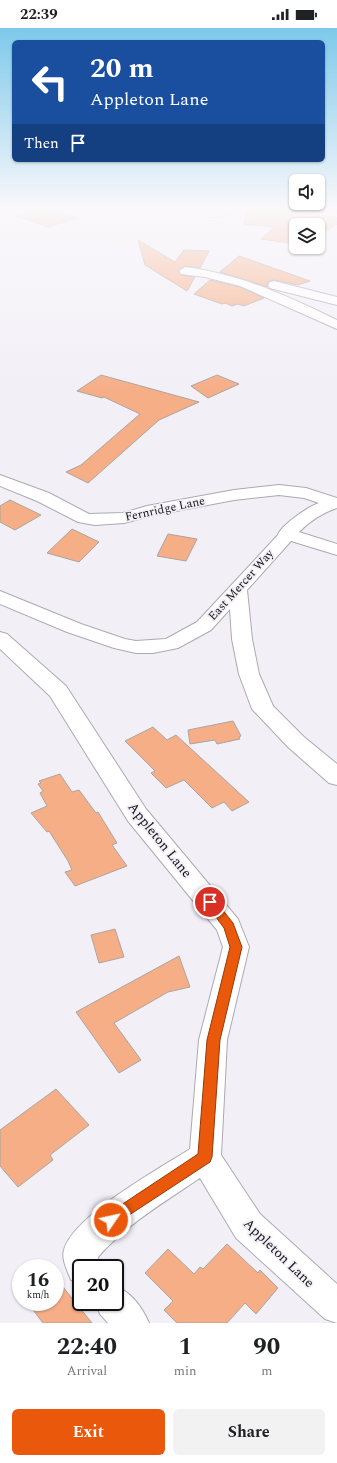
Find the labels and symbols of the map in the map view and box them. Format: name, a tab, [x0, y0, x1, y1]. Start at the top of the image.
street label: Fernridge Lane	[123, 491, 207, 527]
street label: East Mercer Way	[204, 544, 279, 625]
street label: Appleton Lane	[123, 798, 197, 883]
pin	[193, 885, 227, 919]
position arrow	[90, 1199, 132, 1241]
street label: Appleton Lane	[239, 1213, 320, 1293]
speed limit sign: 20	[72, 1259, 124, 1311]

